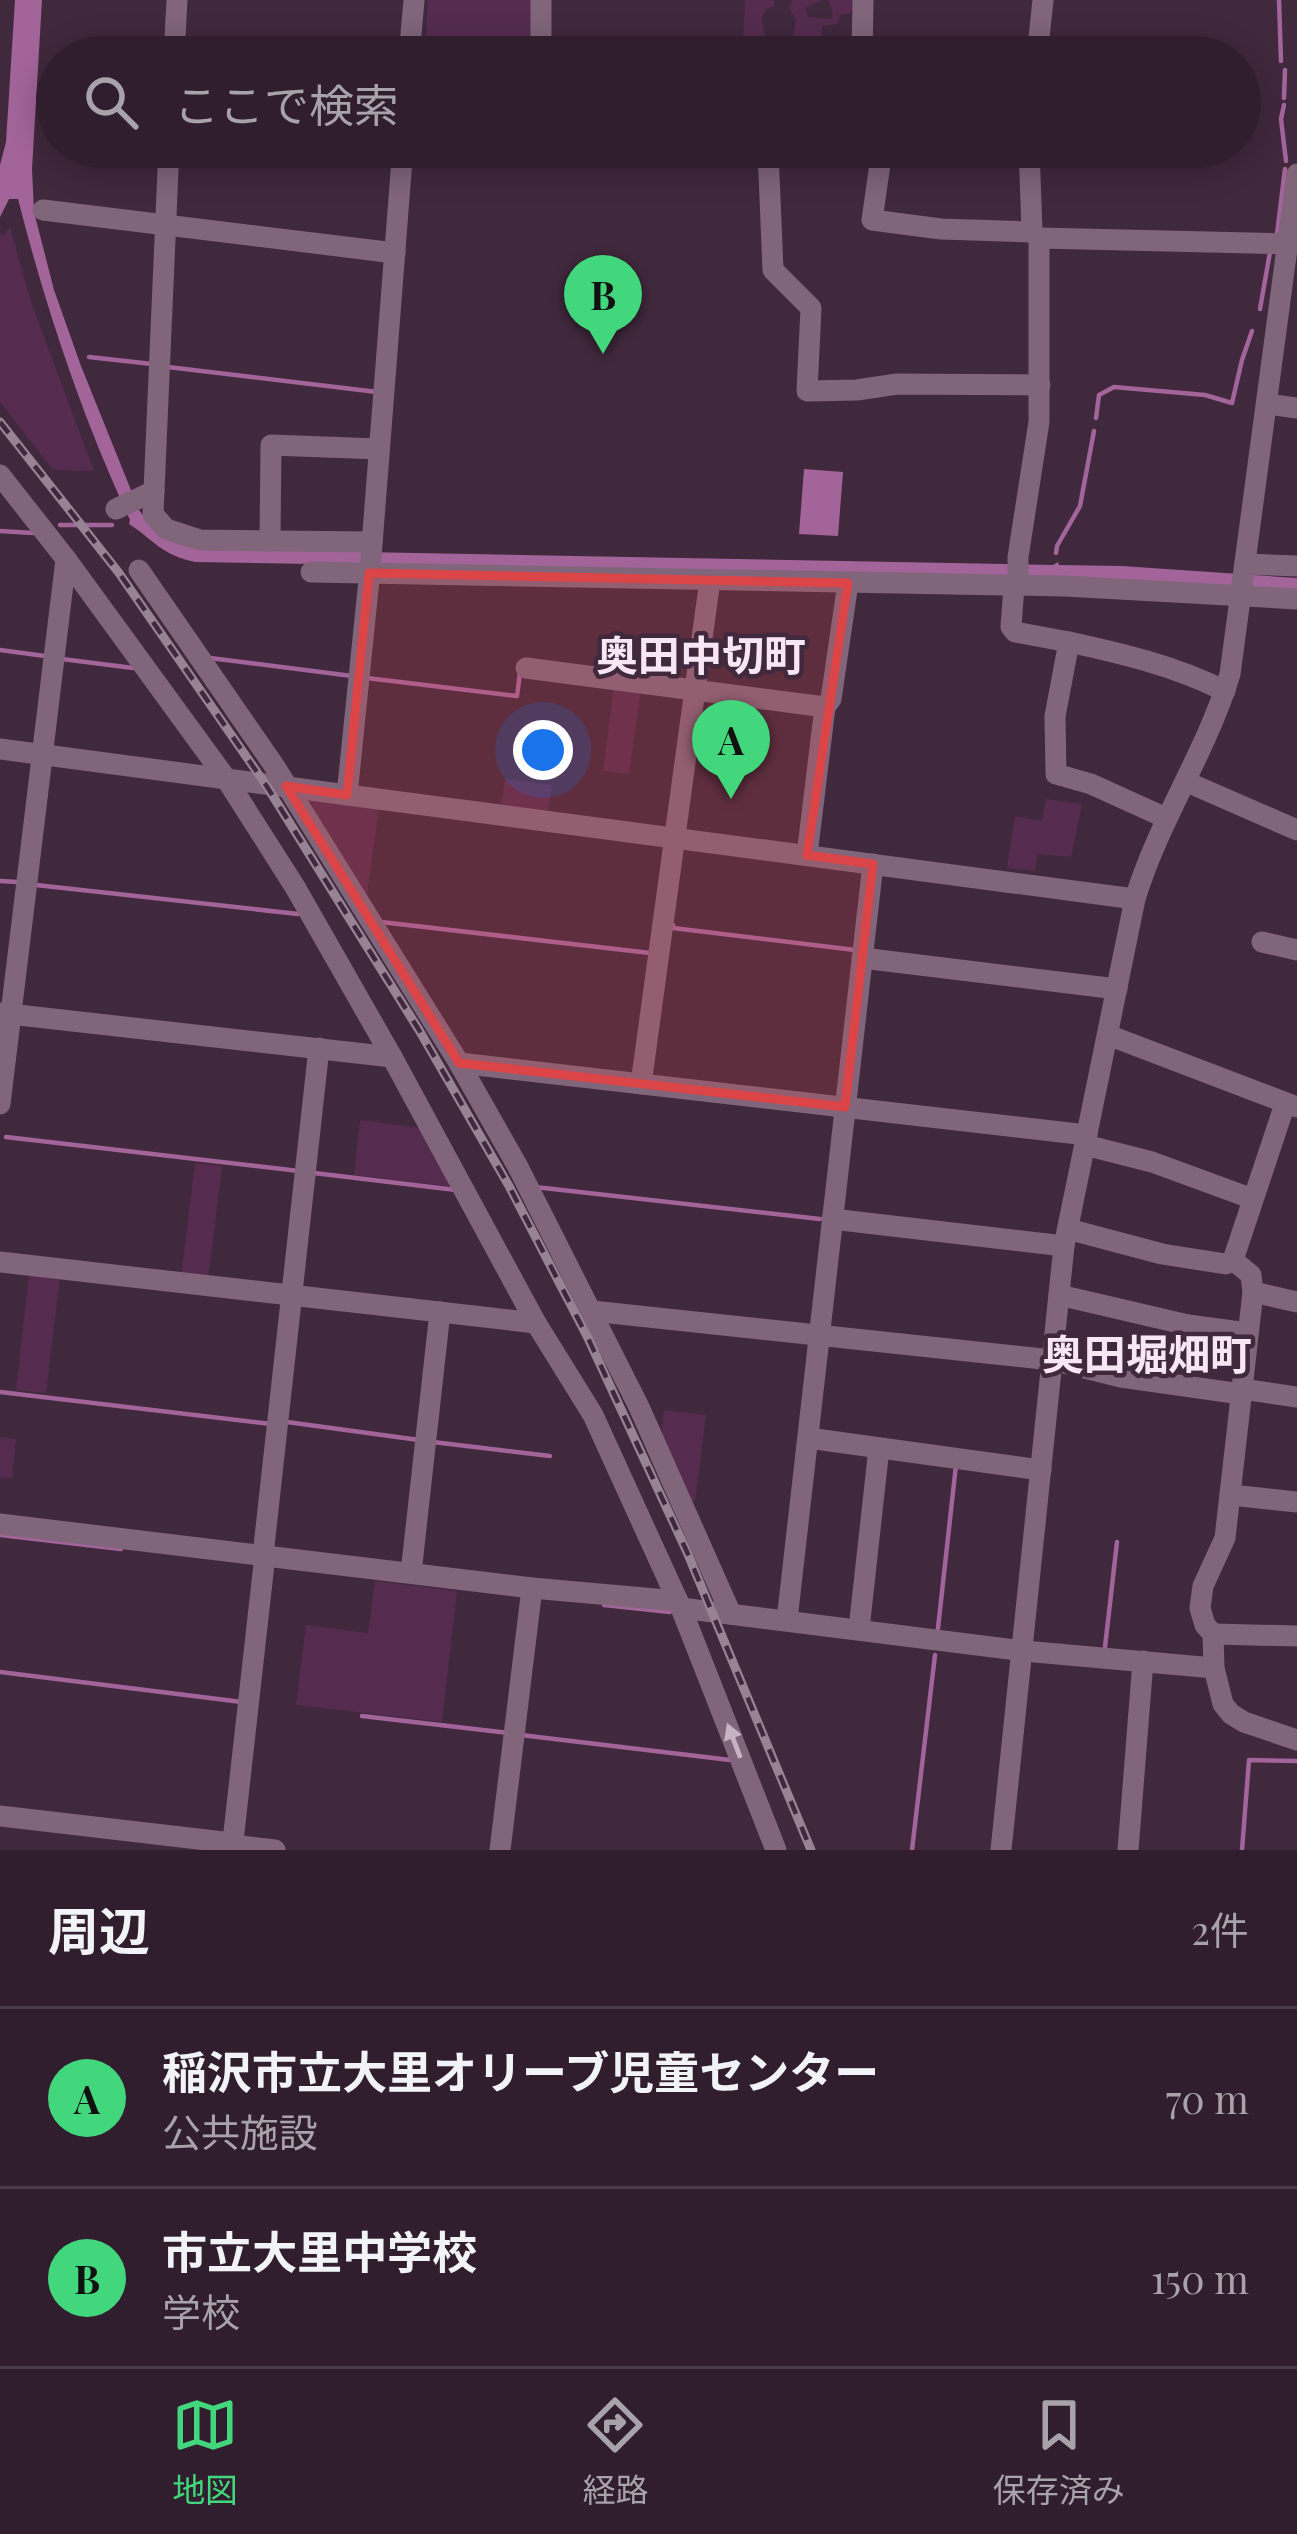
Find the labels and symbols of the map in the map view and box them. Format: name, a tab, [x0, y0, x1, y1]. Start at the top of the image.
pin: B	[564, 255, 642, 354]
district label: 奥田中切町	[596, 626, 806, 682]
pin: A	[692, 700, 770, 799]
your location	[513, 720, 573, 780]
district label: 奥田堀畑町	[1042, 1325, 1252, 1381]
one-way arrow	[723, 1723, 742, 1759]

